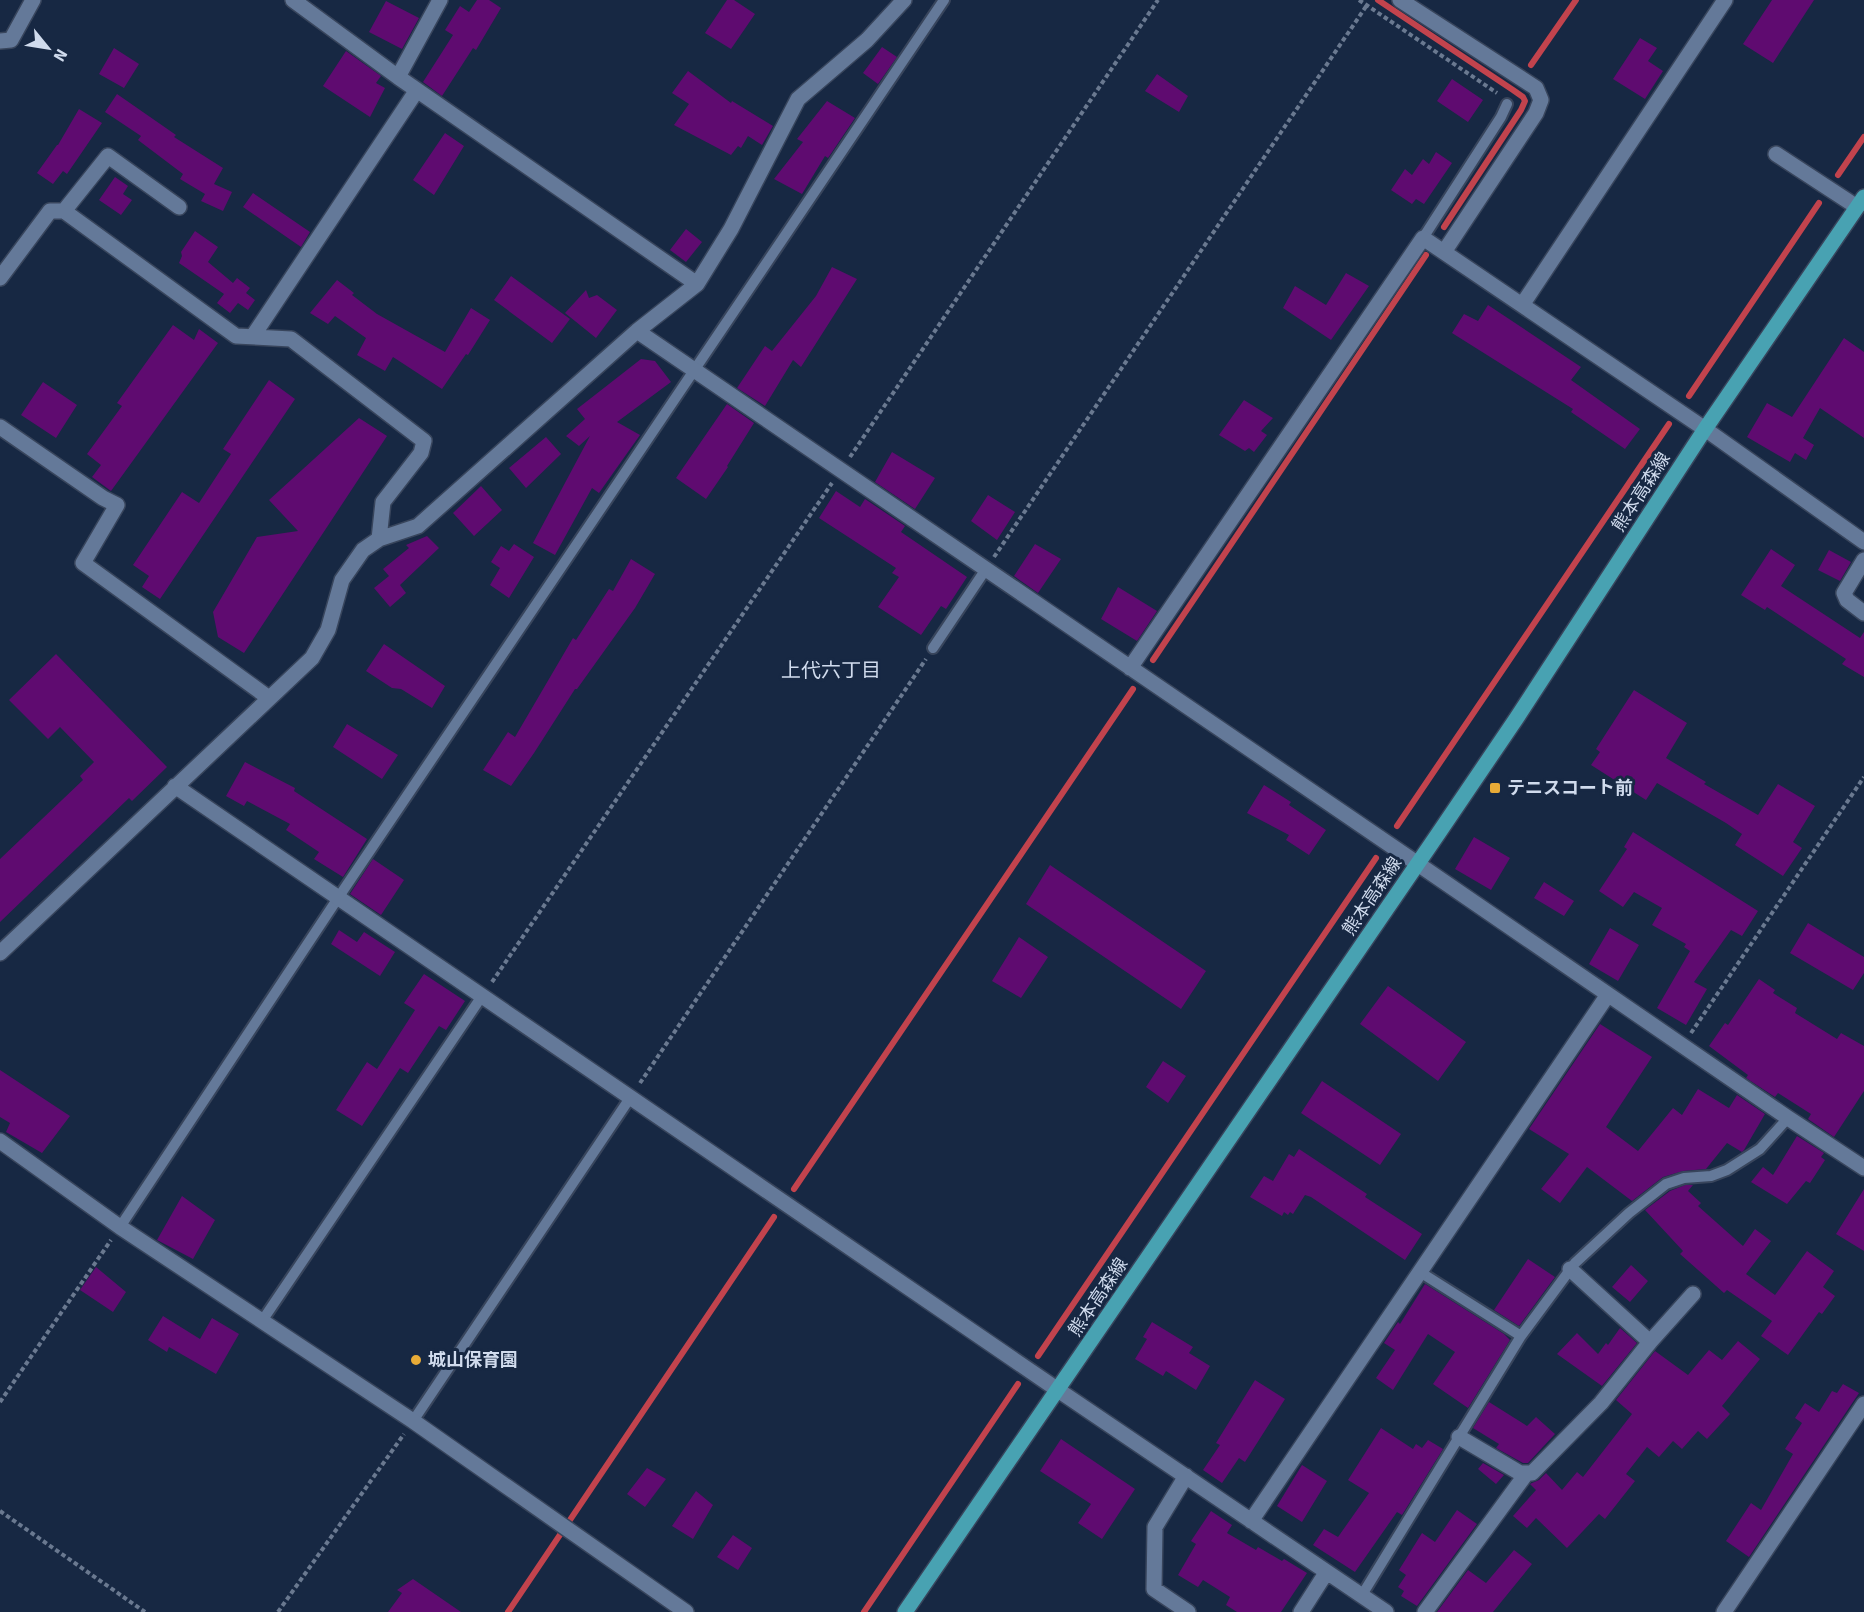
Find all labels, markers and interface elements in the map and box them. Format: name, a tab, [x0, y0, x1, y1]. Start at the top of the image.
north arrow	[18, 18, 78, 78]
text: N	[49, 45, 72, 65]
street label: 熊本高森線	[1607, 448, 1675, 536]
district label: 上代六丁目	[781, 658, 881, 683]
place label: テニスコート前	[1507, 777, 1633, 799]
marker: テニスコート前	[1488, 781, 1502, 795]
street label: 熊本高森線	[1338, 853, 1406, 939]
street label: 熊本高森線	[1064, 1254, 1132, 1340]
place label: 城山保育園	[428, 1349, 518, 1371]
marker: 城山保育園	[409, 1353, 423, 1367]

